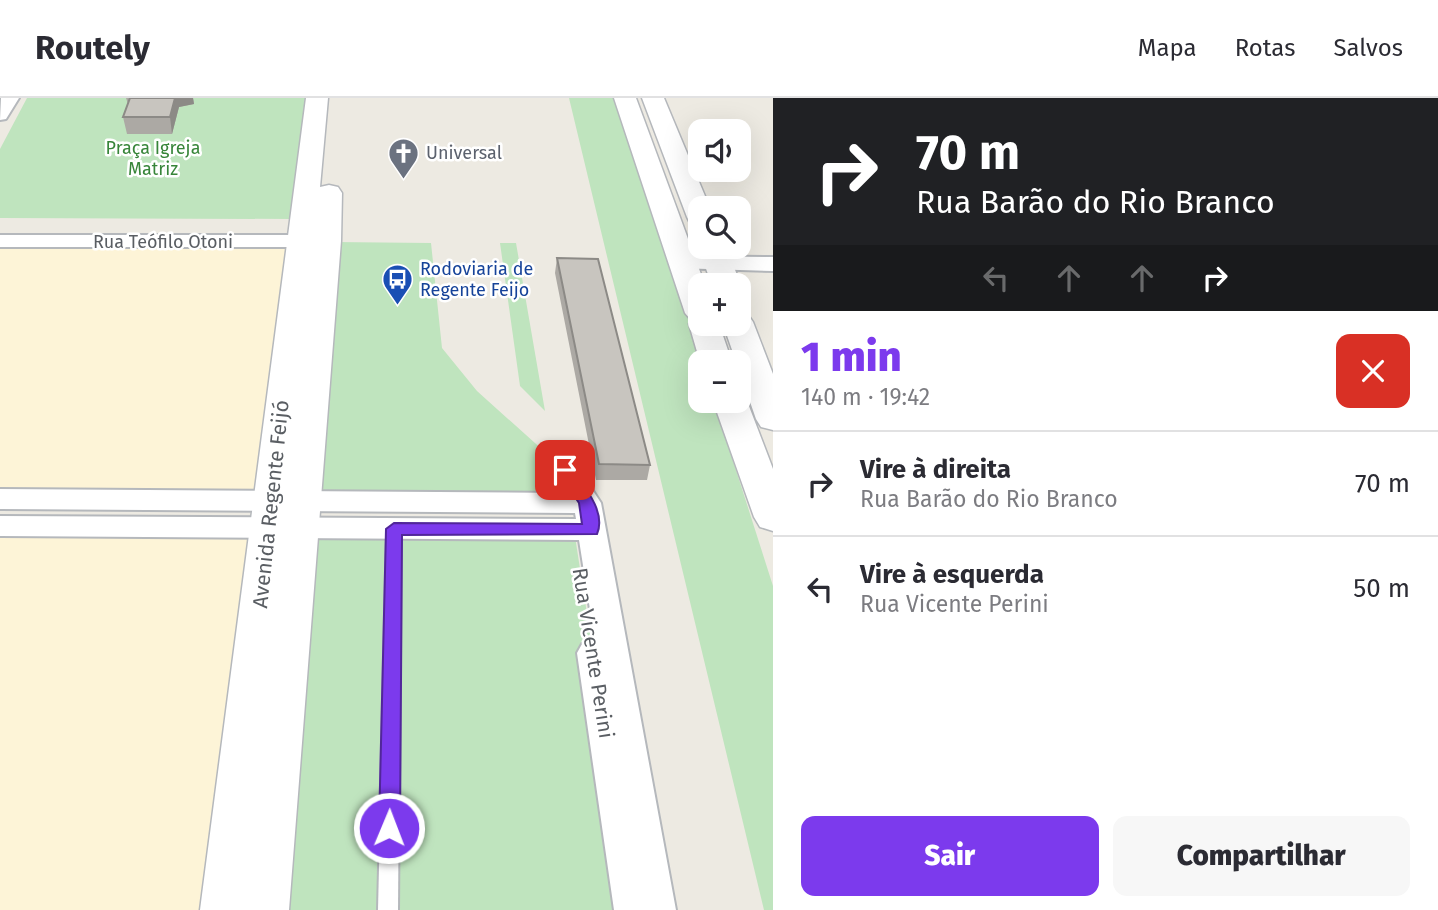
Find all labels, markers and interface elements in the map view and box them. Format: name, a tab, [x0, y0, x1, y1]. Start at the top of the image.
text: Routely	[35, 28, 150, 68]
text: Mapa	[1138, 34, 1197, 62]
text: Rotas	[1235, 34, 1295, 62]
text: Salvos	[1333, 34, 1403, 62]
map controls	[688, 119, 751, 413]
button: sound	[688, 119, 751, 182]
text: 70 m	[916, 123, 1020, 182]
icon: right	[801, 126, 892, 217]
church icon: Universal	[386, 136, 420, 180]
park label: Praça Igreja Matriz	[106, 137, 200, 180]
place label: Universal	[426, 142, 502, 164]
text: Rua Barão do Rio Branco	[916, 183, 1275, 221]
button: search	[688, 196, 751, 259]
street label: Rua Teófilo Otoni	[93, 231, 233, 253]
place label: Rodoviaria de Regente Feijo	[420, 258, 533, 301]
icon: left	[977, 259, 1015, 297]
icon: ahead	[1050, 259, 1088, 297]
icon: ahead	[1123, 259, 1161, 297]
icon: right	[1196, 259, 1234, 297]
bus stop icon: Rodoviaria de Regente Feijo	[380, 262, 414, 306]
button: +	[688, 273, 751, 336]
text: 1 min	[801, 332, 902, 382]
button: close	[1336, 334, 1410, 408]
button: −	[688, 350, 751, 413]
text: 140 m · 19:42	[801, 383, 930, 411]
street label: Avenida Regente Feijó	[247, 399, 295, 609]
pin	[535, 440, 595, 500]
icon: arrive	[546, 451, 584, 489]
text: Vire à direita	[860, 454, 1011, 485]
icon: right	[801, 465, 839, 503]
text: 70 m	[1355, 468, 1410, 499]
text: Rua Barão do Rio Branco	[860, 485, 1118, 513]
text: Vire à esquerda	[860, 559, 1044, 590]
street label: Rua Vicente Perini	[567, 566, 619, 740]
icon: left	[801, 570, 839, 608]
text: 50 m	[1353, 573, 1410, 604]
text: Rua Vicente Perini	[860, 590, 1049, 618]
position arrow	[352, 791, 426, 865]
button: Sair	[801, 816, 1099, 896]
button: Compartilhar	[1113, 816, 1410, 896]

